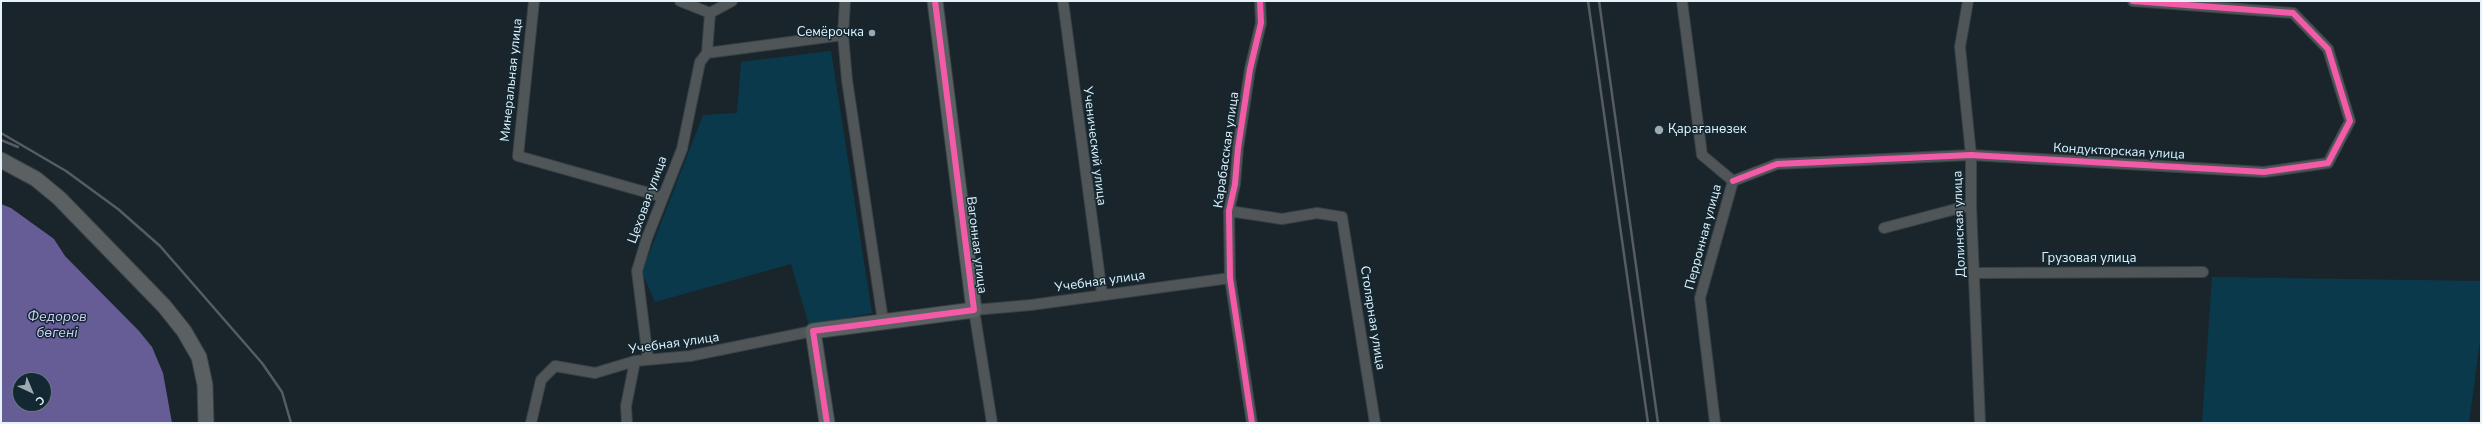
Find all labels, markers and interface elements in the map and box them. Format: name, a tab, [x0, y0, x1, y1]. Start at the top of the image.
street label: Минеральная улица	[498, 18, 526, 142]
place label: Семёрочка	[797, 25, 864, 41]
marker: Семёрочка	[867, 28, 877, 38]
street label: Ученический улица	[1079, 86, 1109, 206]
street label: Карабасская улица	[1211, 91, 1243, 209]
place label: Қарағанөзек	[1668, 122, 1747, 138]
marker: Қарағанөзек	[1653, 124, 1665, 136]
street label: Кондукторская улица	[2053, 141, 2185, 163]
street label: Цеховая улица	[625, 154, 671, 246]
street label: Долинская улица	[1950, 170, 1970, 278]
street label: Перронная улица	[1682, 183, 1726, 291]
street label: Вагонная улица	[962, 196, 990, 294]
street label: Грузовая улица	[2042, 251, 2136, 267]
street label: Столярная улица	[1356, 265, 1388, 371]
street label: Учебная улица	[1054, 268, 1146, 296]
water label: Федоров бөгені	[27, 310, 87, 342]
street label: Учебная улица	[628, 330, 720, 358]
north arrow	[12, 372, 52, 412]
text: С	[32, 392, 48, 408]

